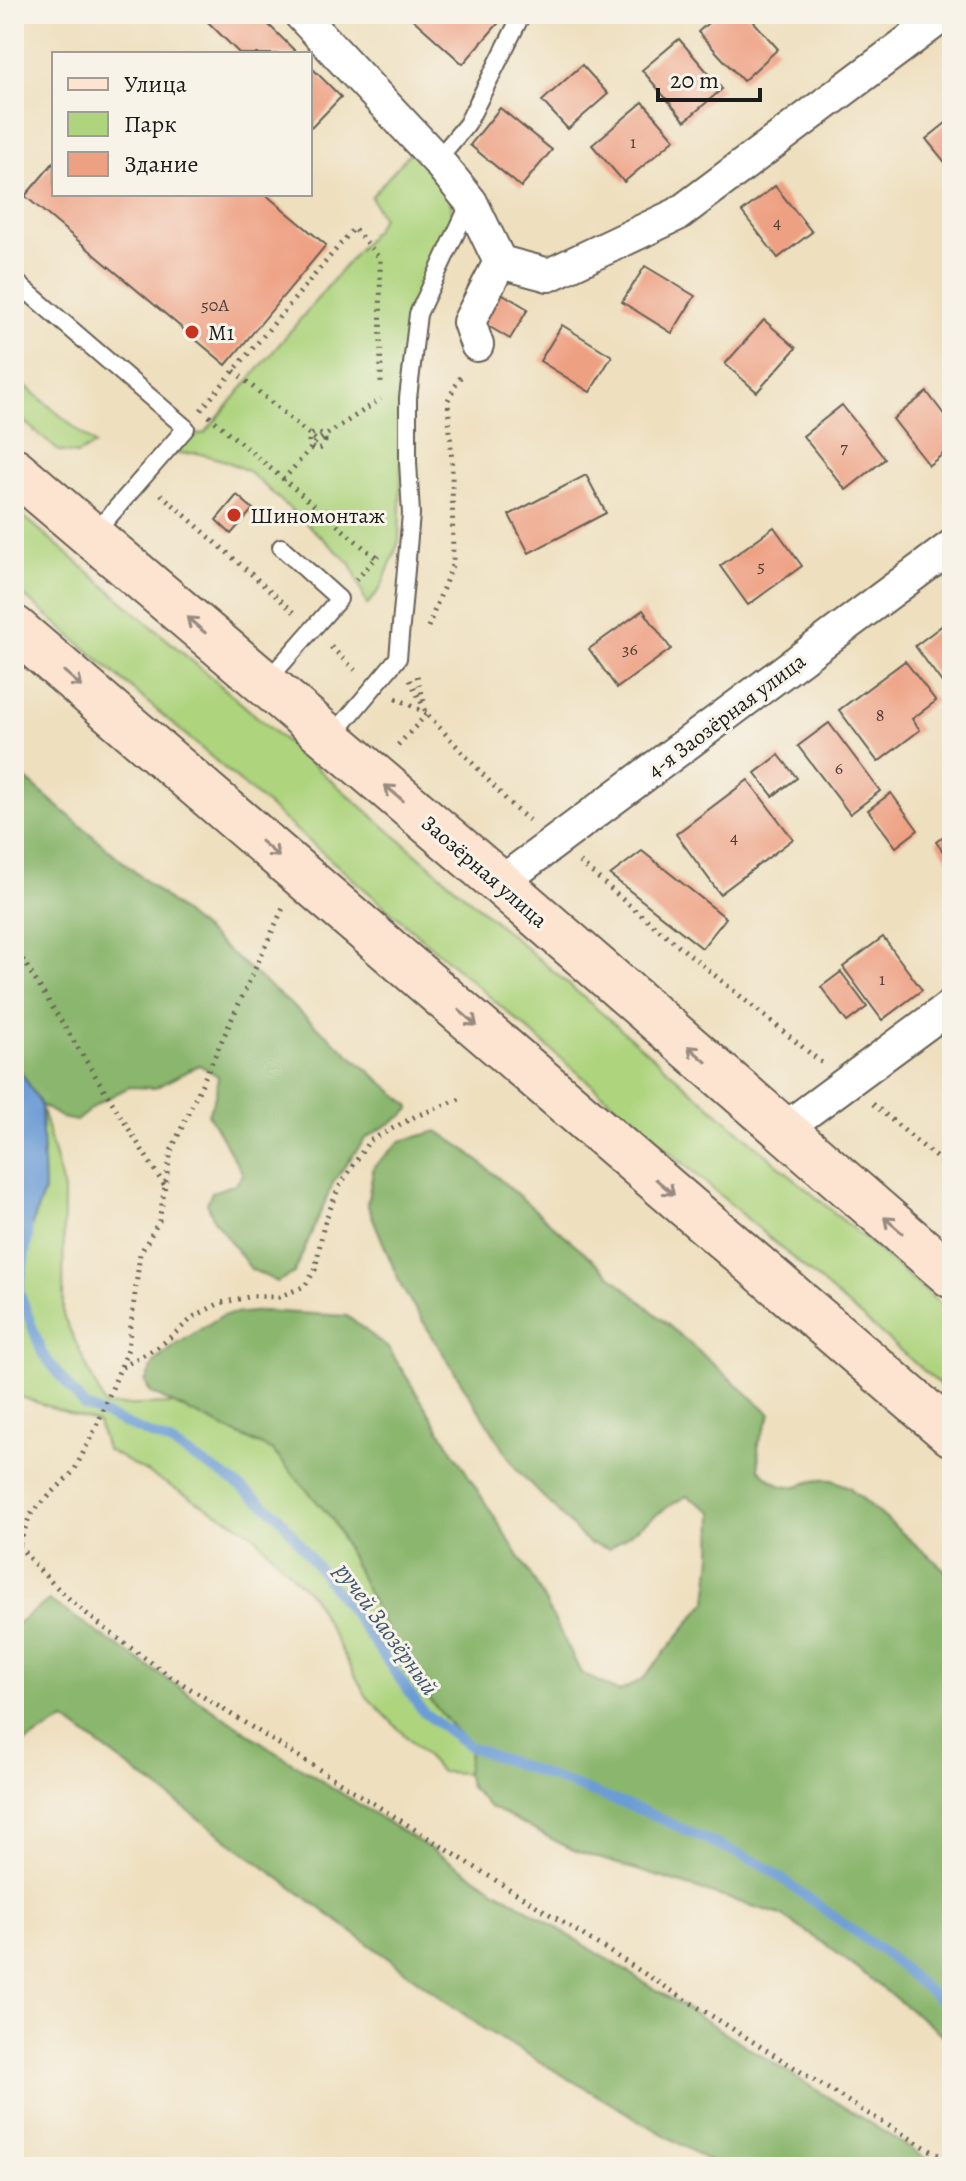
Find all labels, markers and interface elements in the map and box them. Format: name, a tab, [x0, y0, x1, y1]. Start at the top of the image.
legend	[52, 52, 312, 196]
scale bar	[658, 52, 760, 102]
text: 20 m	[670, 64, 719, 96]
text: Улица	[124, 68, 187, 100]
text: Парк	[124, 108, 177, 140]
house number: 1	[630, 130, 636, 154]
text: Здание	[124, 148, 199, 180]
house number: 4	[773, 210, 781, 234]
house number: 50А	[201, 293, 229, 317]
place label: М1	[208, 318, 234, 348]
marker: М1	[183, 323, 201, 341]
house number: 7	[840, 435, 848, 459]
place label: Шиномонтаж	[250, 501, 386, 531]
marker: Шиномонтаж	[225, 506, 243, 524]
house number: 5	[757, 554, 765, 578]
one-way arrow	[186, 616, 206, 634]
house number: 36	[622, 637, 638, 661]
street label: 4-я Заозёрная улица	[641, 646, 813, 785]
one-way arrow	[63, 670, 83, 688]
house number: 8	[876, 703, 884, 727]
house number: 6	[835, 756, 843, 780]
one-way arrow	[384, 784, 405, 802]
street label: Заозёрная улица	[415, 809, 554, 935]
house number: 4	[730, 825, 738, 849]
one-way arrow	[260, 839, 280, 857]
house number: 1	[879, 967, 885, 991]
one-way arrow	[457, 1009, 477, 1027]
one-way arrow	[687, 1045, 707, 1063]
one-way arrow	[654, 1178, 675, 1196]
one-way arrow	[884, 1216, 904, 1234]
water label: ручей Заозёрный	[327, 1555, 446, 1702]

